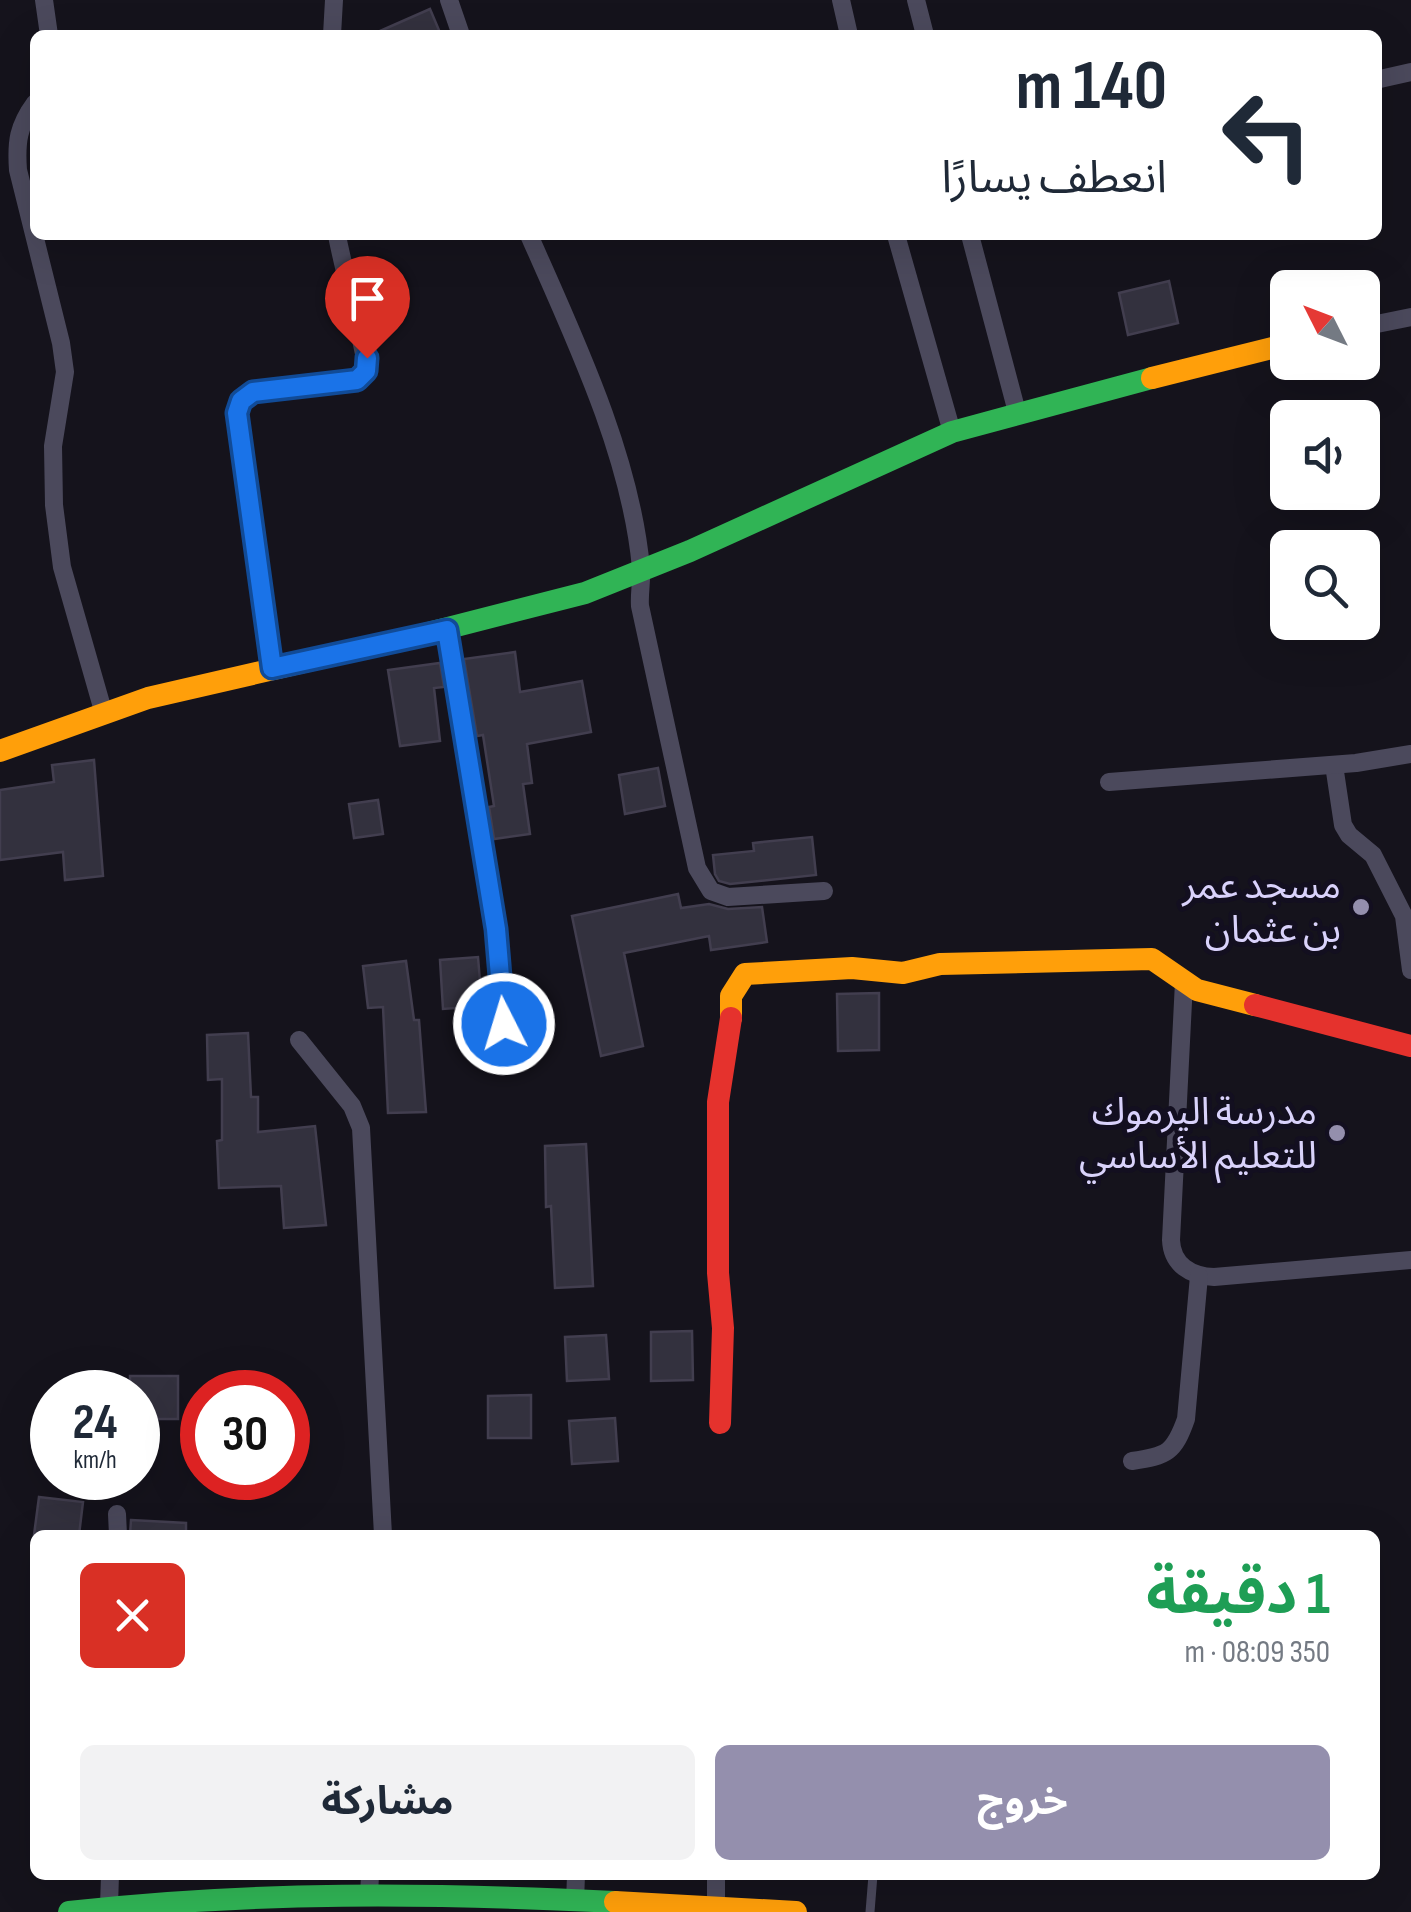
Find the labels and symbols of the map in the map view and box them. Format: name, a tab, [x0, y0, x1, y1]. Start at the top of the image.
pin	[325, 256, 410, 359]
north arrow	[1270, 270, 1380, 380]
place label: مسجد عمر بن عثمان	[1181, 864, 1341, 953]
marker: مسجد عمر بن عثمان	[1350, 896, 1372, 918]
position arrow	[452, 972, 556, 1076]
place label: مدرسة اليرموك للتعليم الأساسي	[1079, 1090, 1317, 1184]
marker: مدرسة اليرموك للتعليم الأساسي	[1326, 1122, 1348, 1144]
speed limit sign: 30	[180, 1370, 310, 1500]

